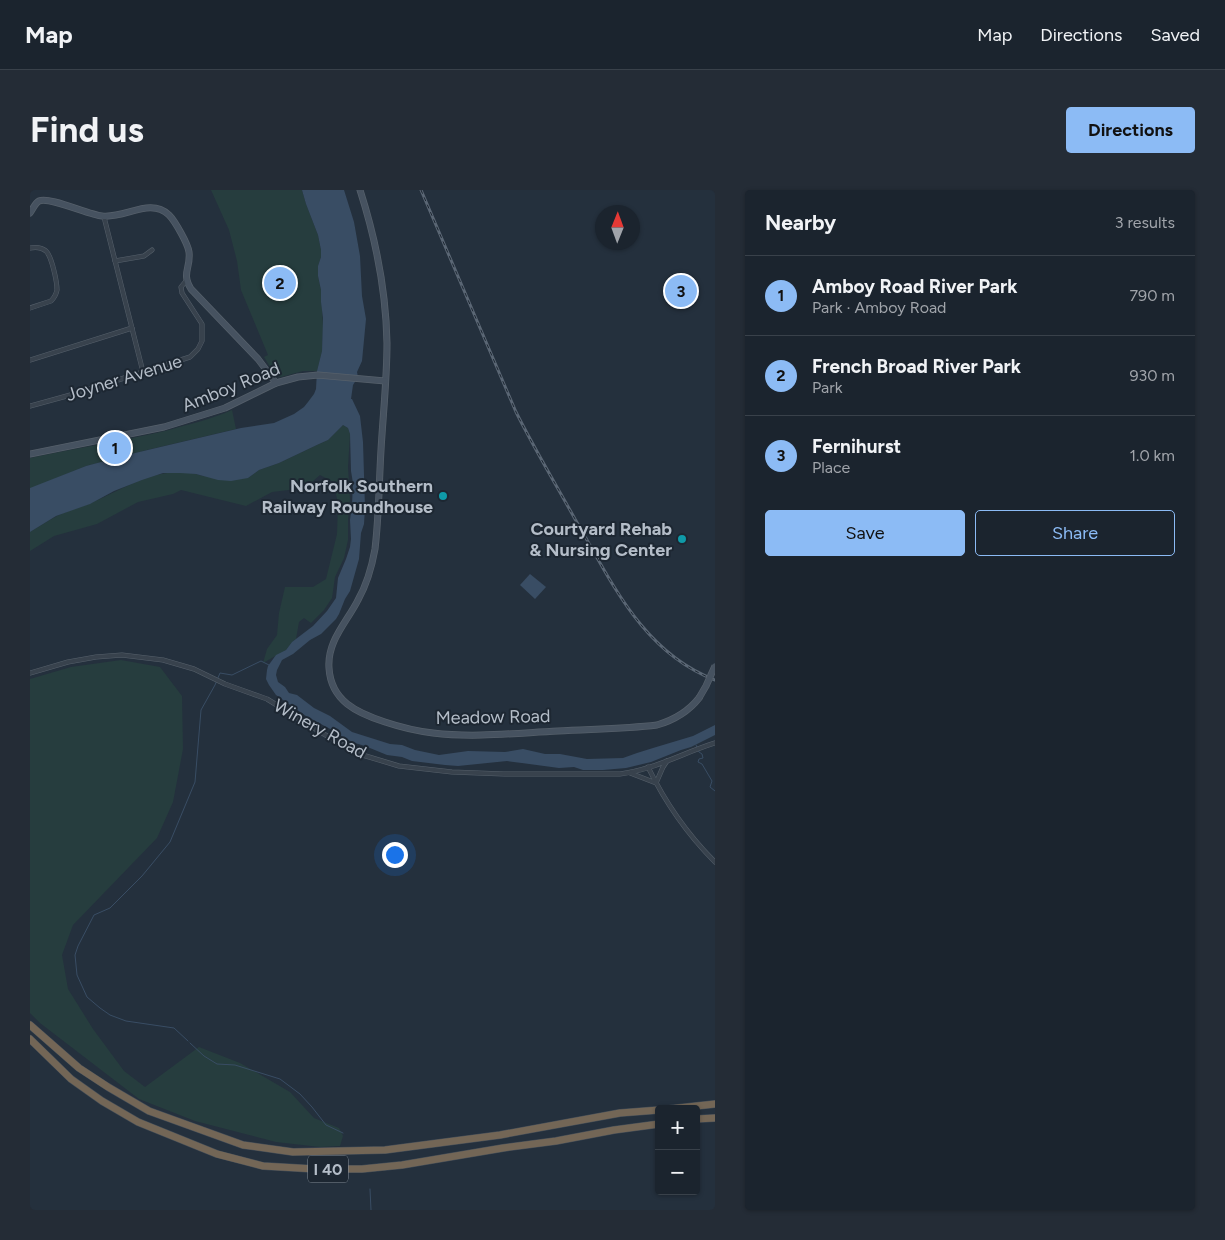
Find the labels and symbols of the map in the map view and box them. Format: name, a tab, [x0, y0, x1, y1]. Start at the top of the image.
north arrow	[595, 205, 640, 250]
pin: 2	[264, 264, 296, 302]
pin: 3	[665, 272, 697, 310]
street label: Joyner Avenue	[63, 350, 185, 406]
street label: Amboy Road	[179, 357, 283, 417]
pin: 1	[99, 429, 131, 467]
place label: Norfolk Southern Railway Roundhouse	[261, 475, 433, 518]
marker: Norfolk Southern Railway Roundhouse	[437, 490, 449, 502]
place label: Courtyard Rehab & Nursing Center	[530, 518, 672, 561]
marker: Courtyard Rehab & Nursing Center	[676, 533, 688, 545]
street label: Winery Road	[270, 694, 370, 764]
street label: Meadow Road	[435, 705, 551, 729]
your location	[382, 842, 408, 868]
road number: I 40	[308, 1156, 348, 1182]

